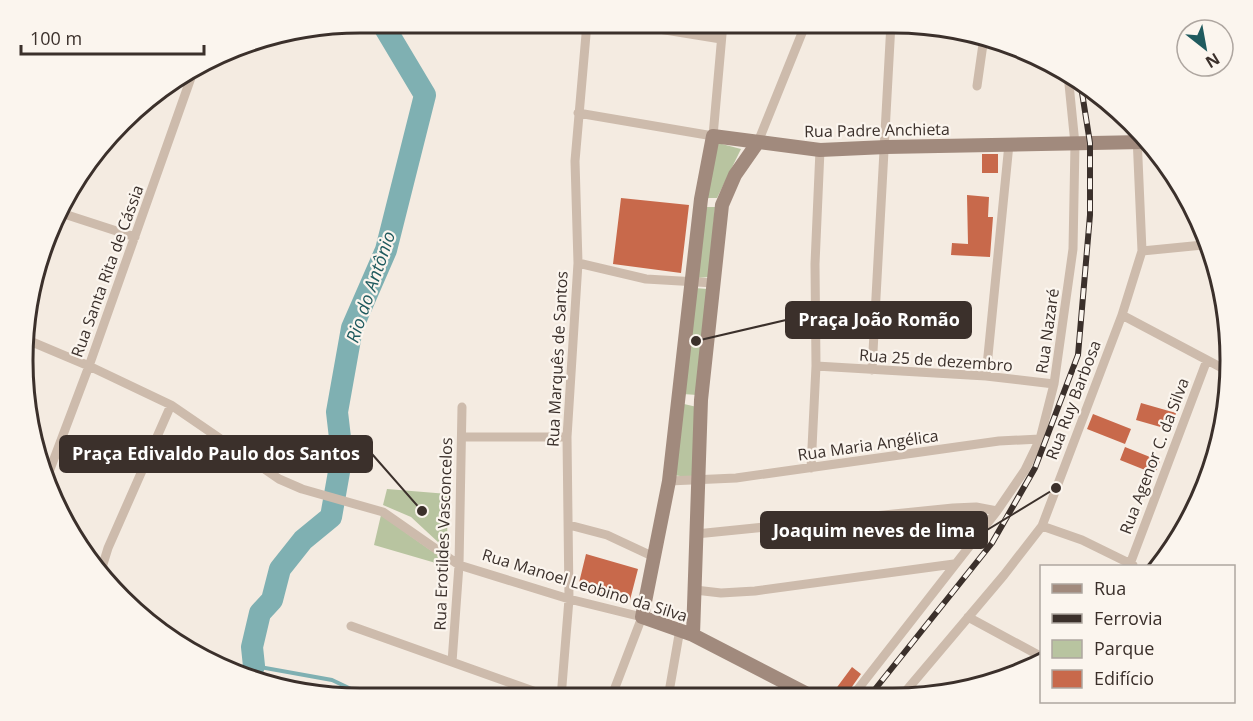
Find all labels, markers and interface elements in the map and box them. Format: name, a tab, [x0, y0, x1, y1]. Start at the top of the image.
scale bar	[21, 18, 204, 56]
north arrow	[1175, 18, 1235, 78]
text: 100 m	[30, 26, 82, 50]
text: N	[1201, 48, 1224, 74]
street label: Rua Padre Anchieta	[804, 118, 950, 142]
street label: Rua Santa Rita de Cássia	[66, 182, 148, 360]
water label: Rio do Antônio	[340, 228, 400, 346]
street label: Rua Marquês de Santos	[541, 270, 573, 448]
street label: Rua Nazaré	[1030, 287, 1064, 375]
callout: Praça João Romão	[786, 302, 971, 338]
text: Praça João Romão	[798, 307, 960, 331]
street label: Rua Ruy Barbosa	[1040, 337, 1106, 463]
street label: Rua 25 de dezembro	[858, 344, 1014, 376]
street label: Rua Agenor C. da Silva	[1114, 375, 1194, 537]
street label: Rua Maria Angélica	[796, 424, 940, 466]
callout: Praça Edivaldo Paulo dos Santos	[60, 436, 372, 472]
street label: Rua Erotildes Vasconcelos	[429, 437, 457, 631]
text: Praça Edivaldo Paulo dos Santos	[72, 441, 360, 465]
callout: Joaquim neves de lima	[761, 512, 987, 548]
text: Joaquim neves de lima	[771, 518, 975, 542]
street label: Rua Manoel Leobino da Silva	[480, 543, 690, 627]
legend	[1040, 565, 1235, 703]
text: Rua	[1094, 576, 1126, 600]
text: Ferrovia	[1094, 606, 1162, 630]
text: Parque	[1094, 636, 1154, 660]
text: Edifício	[1094, 666, 1154, 690]

